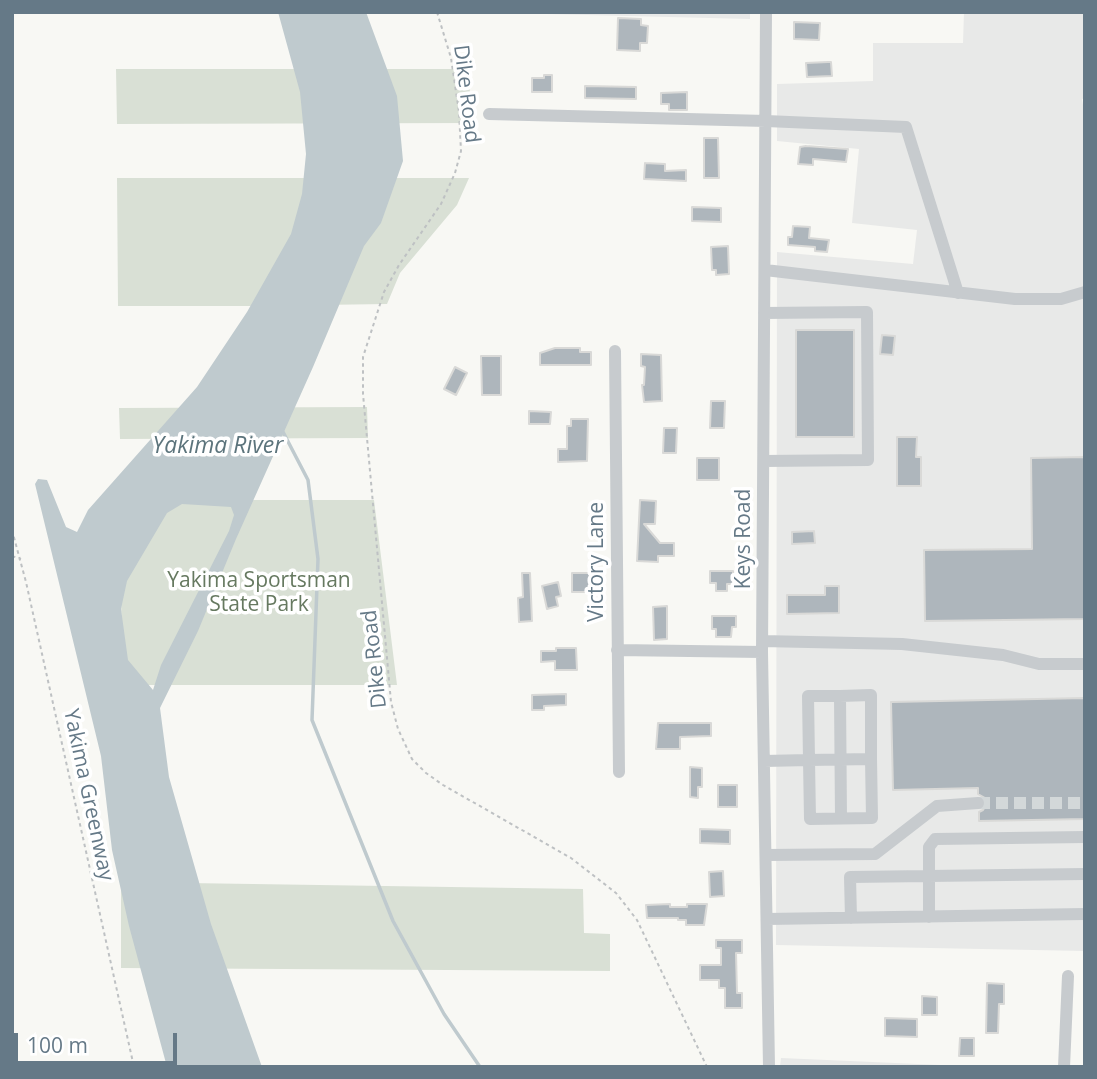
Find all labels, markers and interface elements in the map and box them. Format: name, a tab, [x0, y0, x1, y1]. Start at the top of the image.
street label: Dike Road	[447, 43, 485, 145]
water label: Yakima River	[153, 432, 283, 460]
street label: Keys Road	[731, 489, 757, 589]
street label: Victory Lane	[584, 502, 610, 622]
park label: Yakima Sportsman State Park	[167, 568, 351, 618]
street label: Dike Road	[357, 608, 393, 710]
street label: Yakima Greenway	[57, 707, 119, 883]
scale bar	[18, 1020, 180, 1064]
text: 100 m	[27, 1031, 88, 1059]

